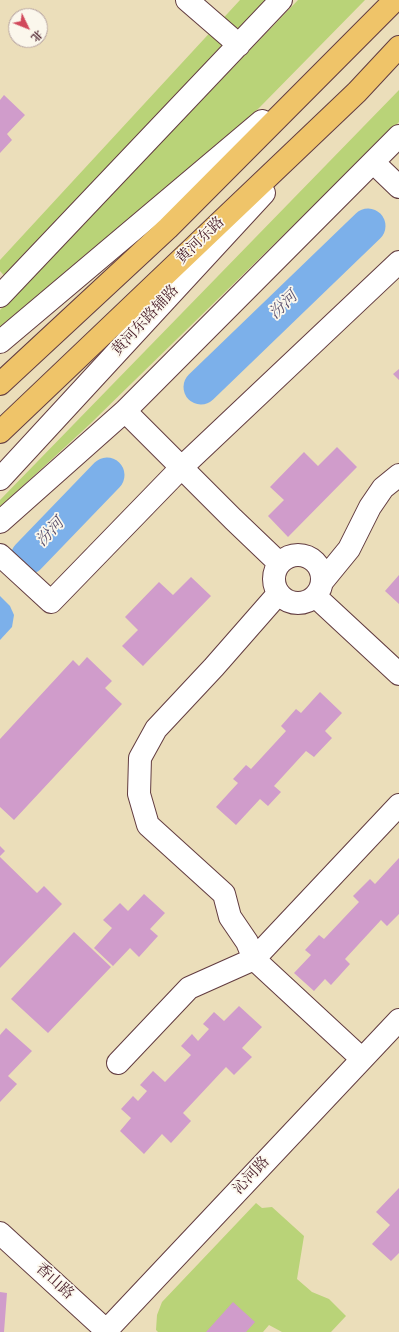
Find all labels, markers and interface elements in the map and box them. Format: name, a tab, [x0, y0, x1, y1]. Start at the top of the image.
north arrow	[8, 8, 48, 48]
text: 北	[28, 27, 45, 44]
street label: 黄河东路	[173, 214, 229, 268]
street label: 黄河东路辅路	[109, 282, 183, 360]
water label: 汾河	[266, 288, 302, 324]
water label: 汾河	[33, 515, 69, 551]
street label: 沁河路	[230, 1153, 274, 1199]
street label: 香山路	[31, 1260, 77, 1304]

